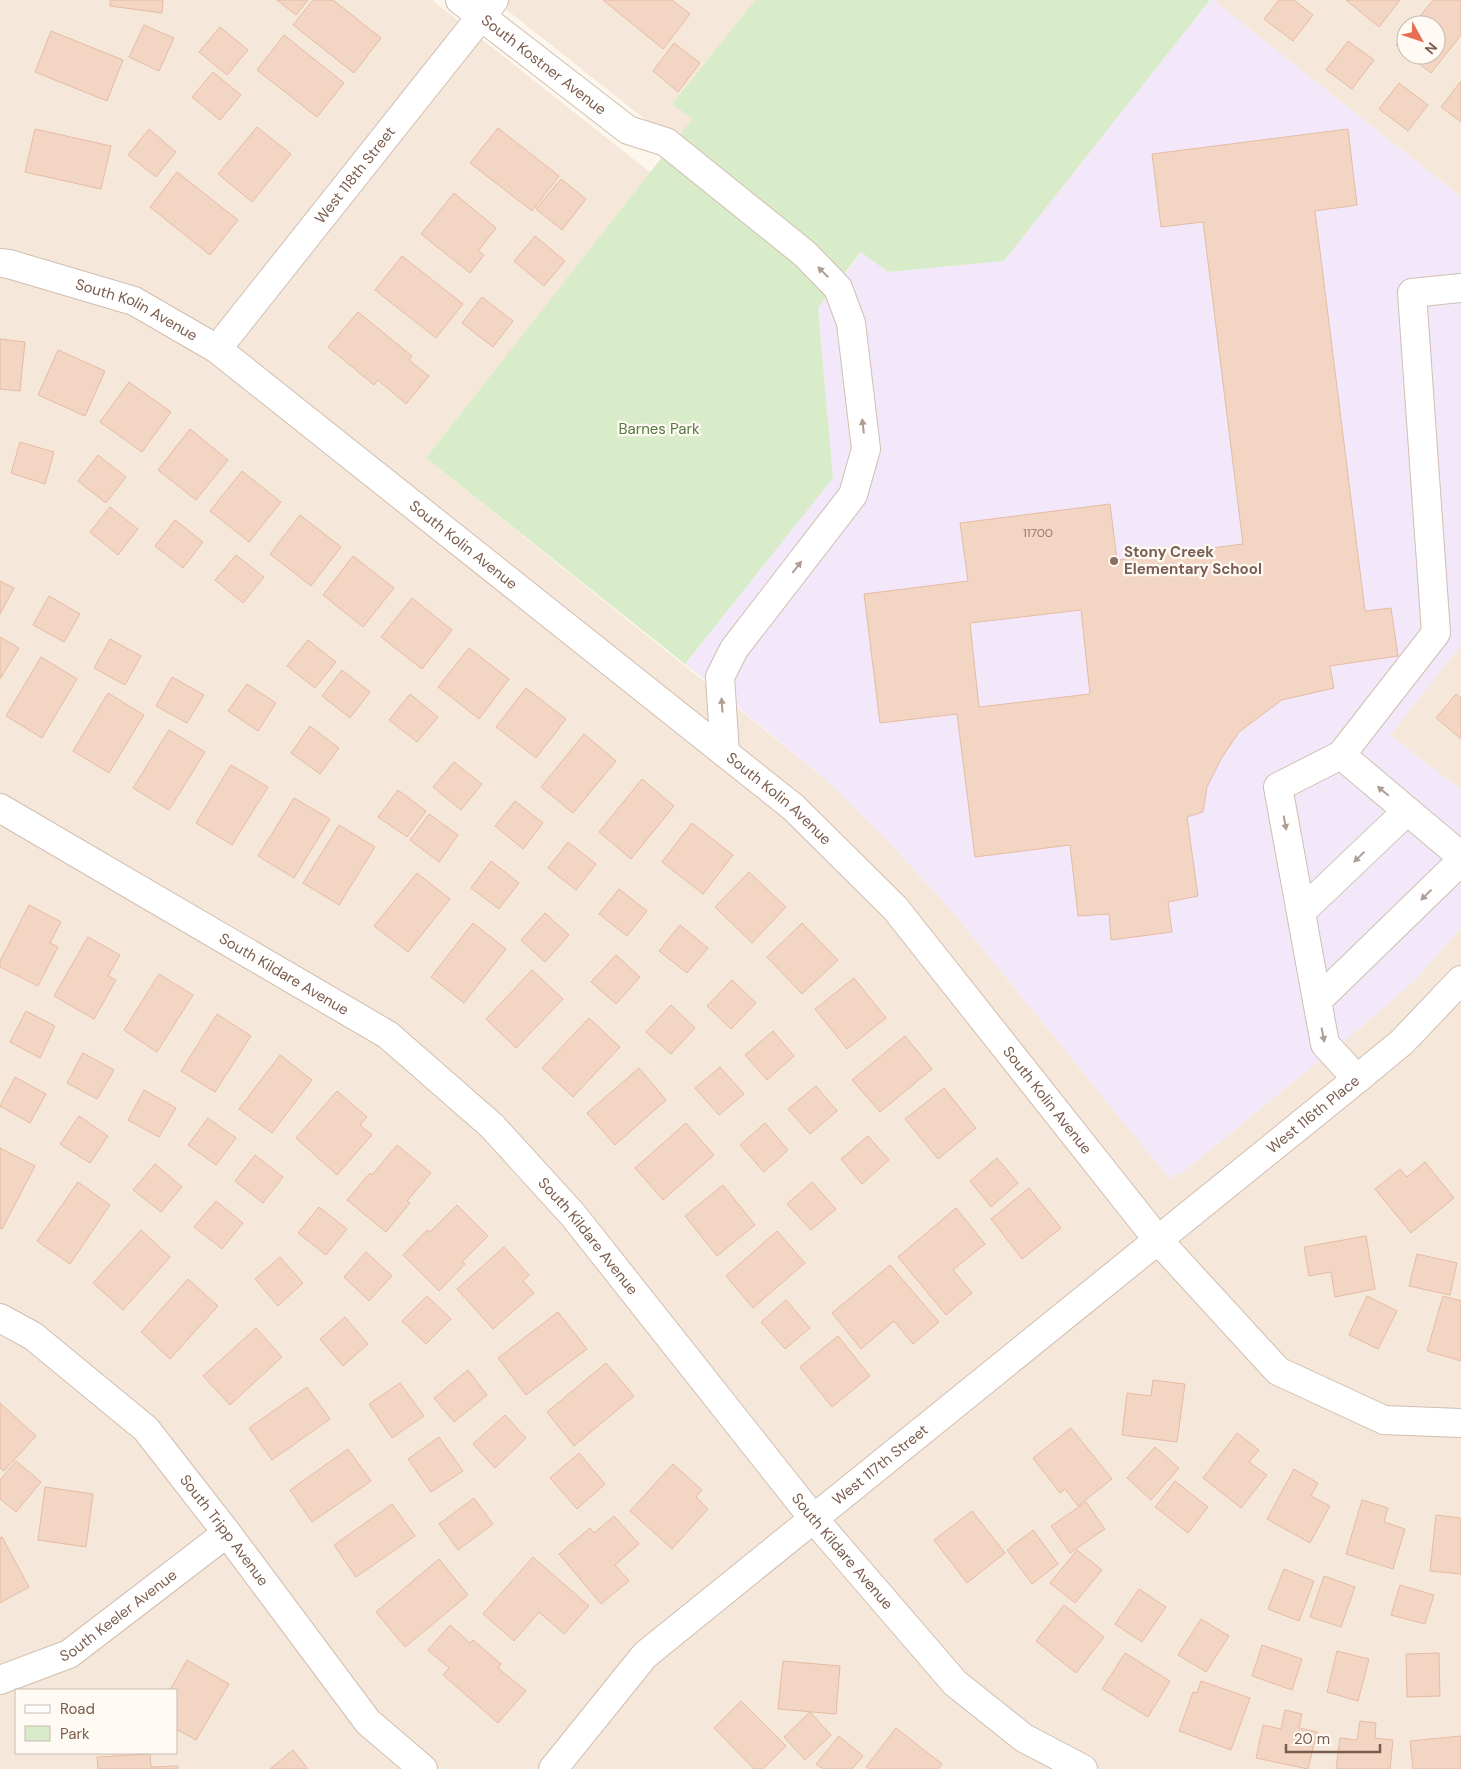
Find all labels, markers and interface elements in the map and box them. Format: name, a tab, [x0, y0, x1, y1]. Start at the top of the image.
street label: South Kostner Avenue	[477, 10, 610, 120]
north arrow	[1396, 15, 1446, 65]
text: N	[1421, 39, 1441, 58]
street label: West 118th Street	[310, 122, 400, 228]
one-way arrow	[817, 267, 829, 279]
street label: South Kolin Avenue	[73, 274, 201, 346]
one-way arrow	[859, 418, 867, 434]
park label: Barnes Park	[618, 419, 700, 439]
street label: South Kolin Avenue	[405, 496, 521, 594]
house number: 11700	[1023, 525, 1053, 541]
place label: Stony Creek Elementary School	[1124, 542, 1262, 579]
marker: Stony Creek Elementary School	[1108, 555, 1120, 567]
one-way arrow	[792, 560, 802, 574]
one-way arrow	[717, 696, 725, 712]
street label: South Kolin Avenue	[722, 748, 836, 849]
one-way arrow	[1377, 786, 1389, 797]
one-way arrow	[1281, 816, 1289, 832]
one-way arrow	[1353, 851, 1365, 863]
one-way arrow	[1420, 889, 1432, 901]
street label: South Kildare Avenue	[216, 928, 352, 1020]
one-way arrow	[1320, 1027, 1328, 1043]
street label: South Kolin Avenue	[998, 1042, 1096, 1158]
street label: West 116th Place	[1263, 1071, 1364, 1158]
street label: South Kildare Avenue	[534, 1173, 643, 1299]
street label: West 117th Street	[828, 1420, 932, 1510]
street label: South Tripp Avenue	[175, 1471, 273, 1590]
street label: South Kildare Avenue	[787, 1489, 897, 1614]
street label: South Keeler Avenue	[57, 1565, 181, 1667]
legend	[15, 1689, 178, 1754]
text: Road	[60, 1699, 95, 1719]
scale bar	[1286, 1722, 1380, 1754]
text: Park	[60, 1724, 90, 1744]
text: 20 m	[1294, 1729, 1330, 1749]

